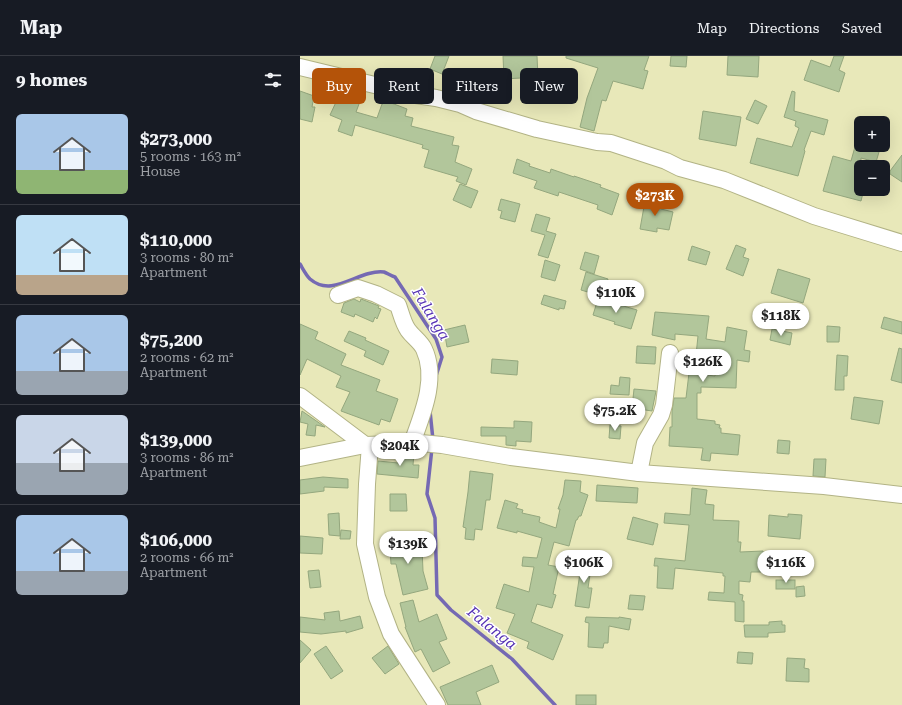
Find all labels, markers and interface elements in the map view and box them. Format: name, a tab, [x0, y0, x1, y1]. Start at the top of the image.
text: Map	[20, 16, 62, 39]
text: Map	[697, 20, 727, 36]
text: Directions	[749, 20, 819, 36]
text: Saved	[841, 20, 882, 36]
chip: Buy	[312, 68, 366, 104]
chip: Rent	[374, 68, 434, 104]
chip: Filters	[442, 68, 512, 104]
chip: New	[520, 68, 578, 104]
icon: filters	[262, 69, 284, 91]
text: 9 homes	[16, 70, 87, 90]
map controls	[854, 116, 890, 196]
button: +	[854, 116, 890, 152]
text: $273,000	[140, 129, 212, 149]
icon: home	[48, 130, 96, 178]
text: 5 rooms · 163 m²	[140, 149, 241, 164]
button: −	[854, 160, 890, 196]
text: House	[140, 164, 180, 179]
pin: $273K	[627, 183, 683, 217]
text: $273K	[635, 188, 675, 203]
text: $110,000	[140, 230, 212, 250]
icon: home	[48, 231, 96, 279]
text: 3 rooms · 80 m²	[140, 250, 234, 265]
text: Apartment	[140, 265, 207, 280]
pin: $110K	[588, 280, 644, 314]
water label: Falanga	[408, 284, 454, 344]
text: $110K	[596, 285, 636, 300]
pin: $118K	[753, 303, 809, 337]
text: $118K	[761, 308, 801, 323]
text: $75,200	[140, 330, 203, 350]
icon: home	[48, 331, 96, 379]
pin: $126K	[675, 349, 731, 383]
text: 2 rooms · 62 m²	[140, 350, 234, 365]
text: $126K	[683, 354, 723, 369]
text: Apartment	[140, 365, 207, 380]
pin: $75.2K	[582, 398, 648, 432]
text: $75.2K	[593, 403, 637, 418]
text: $139,000	[140, 430, 212, 450]
icon: home	[48, 431, 96, 479]
pin: $204K	[372, 433, 428, 467]
text: $204K	[380, 438, 420, 453]
text: 3 rooms · 86 m²	[140, 450, 234, 465]
text: Apartment	[140, 465, 207, 480]
text: $106,000	[140, 530, 212, 550]
icon: home	[48, 531, 96, 579]
pin: $139K	[380, 531, 436, 565]
text: $139K	[388, 536, 428, 551]
text: 2 rooms · 66 m²	[140, 550, 234, 565]
pin: $106K	[556, 550, 612, 584]
pin: $116K	[758, 550, 814, 584]
text: $106K	[564, 555, 604, 570]
text: $116K	[766, 555, 806, 570]
text: Apartment	[140, 565, 207, 580]
water label: Falanga	[463, 602, 520, 653]

